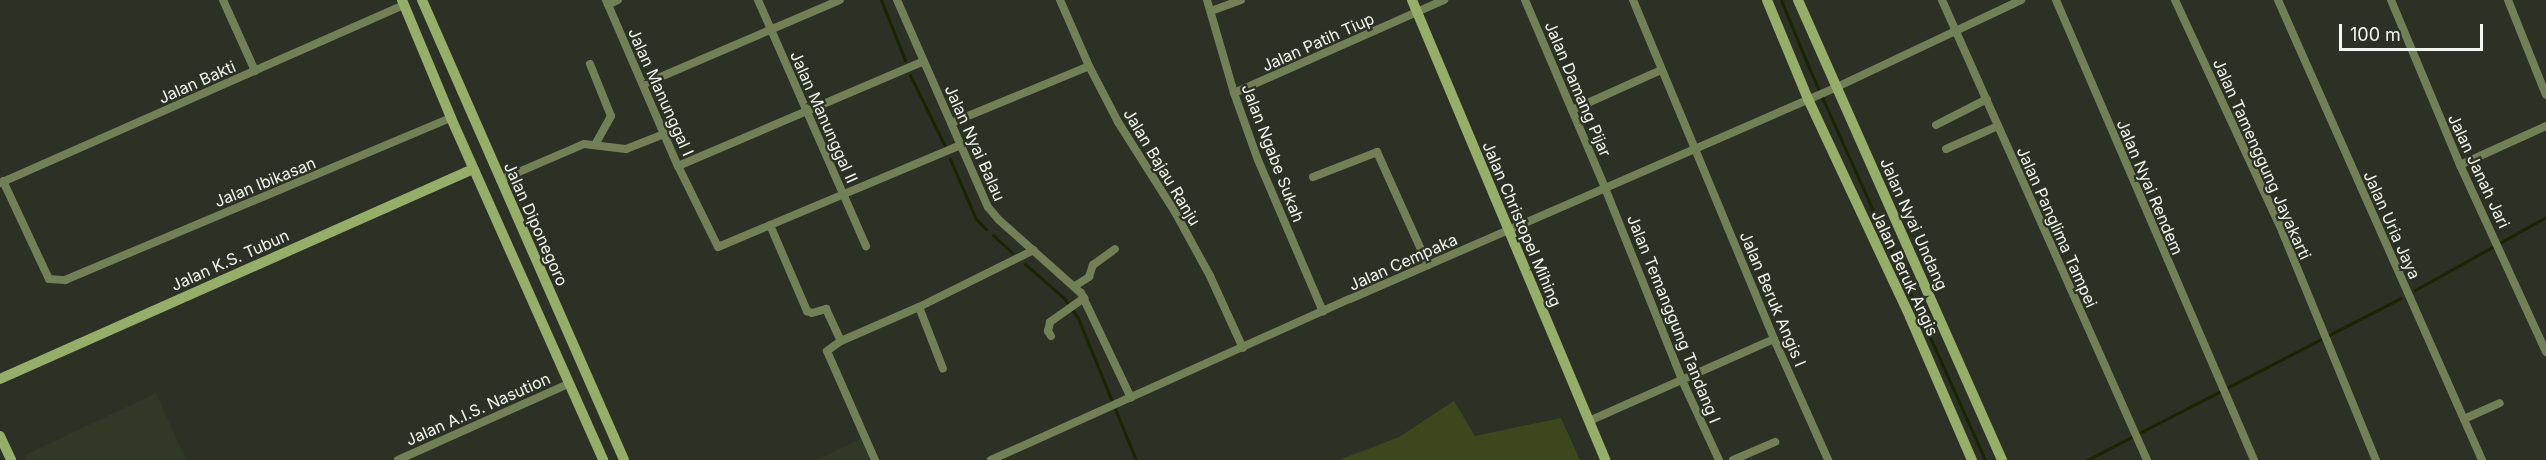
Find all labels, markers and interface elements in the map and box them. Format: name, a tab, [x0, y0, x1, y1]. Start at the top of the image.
street label: Jalan Patih Tiup	[1259, 9, 1377, 75]
scale bar	[2342, 12, 2486, 50]
street label: Jalan Damang Pijar	[1541, 18, 1615, 160]
text: 100 m	[2350, 24, 2401, 45]
street label: Jalan Manunggal I	[624, 25, 698, 159]
street label: Jalan Manunggal II	[786, 48, 862, 186]
street label: Jalan Bakti	[156, 56, 238, 108]
street label: Jalan Tamenggung Jayakarti	[2209, 56, 2315, 262]
street label: Jalan Ngabe Sukah	[1238, 81, 1308, 225]
street label: Jalan Nyai Balau	[941, 82, 1009, 204]
street label: Jalan Bajau Ranju	[1119, 105, 1205, 229]
street label: Jalan Janah Jari	[2444, 111, 2514, 231]
street label: Jalan Nyai Rendem	[2113, 116, 2187, 258]
street label: Jalan Christopel Mihing	[1478, 138, 1566, 310]
street label: Jalan Panglima Tampei	[2013, 144, 2101, 310]
street label: Jalan Ibikasan	[212, 153, 318, 211]
street label: Jalan Nyai Undang	[1876, 155, 1952, 293]
street label: Jalan Diponegoro	[500, 159, 572, 289]
street label: Jalan Uria Jaya	[2360, 168, 2424, 282]
street label: Jalan Beruk Angis	[1868, 207, 1942, 339]
street label: Jalan Temanggung Tandang I	[1623, 212, 1725, 426]
street label: Jalan K.S. Tubun	[168, 225, 292, 295]
street label: Jalan Beruk Angis I	[1736, 229, 1810, 369]
street label: Jalan Cempaka	[1346, 230, 1460, 294]
street label: Jalan A.I.S. Nasution	[403, 369, 553, 449]

